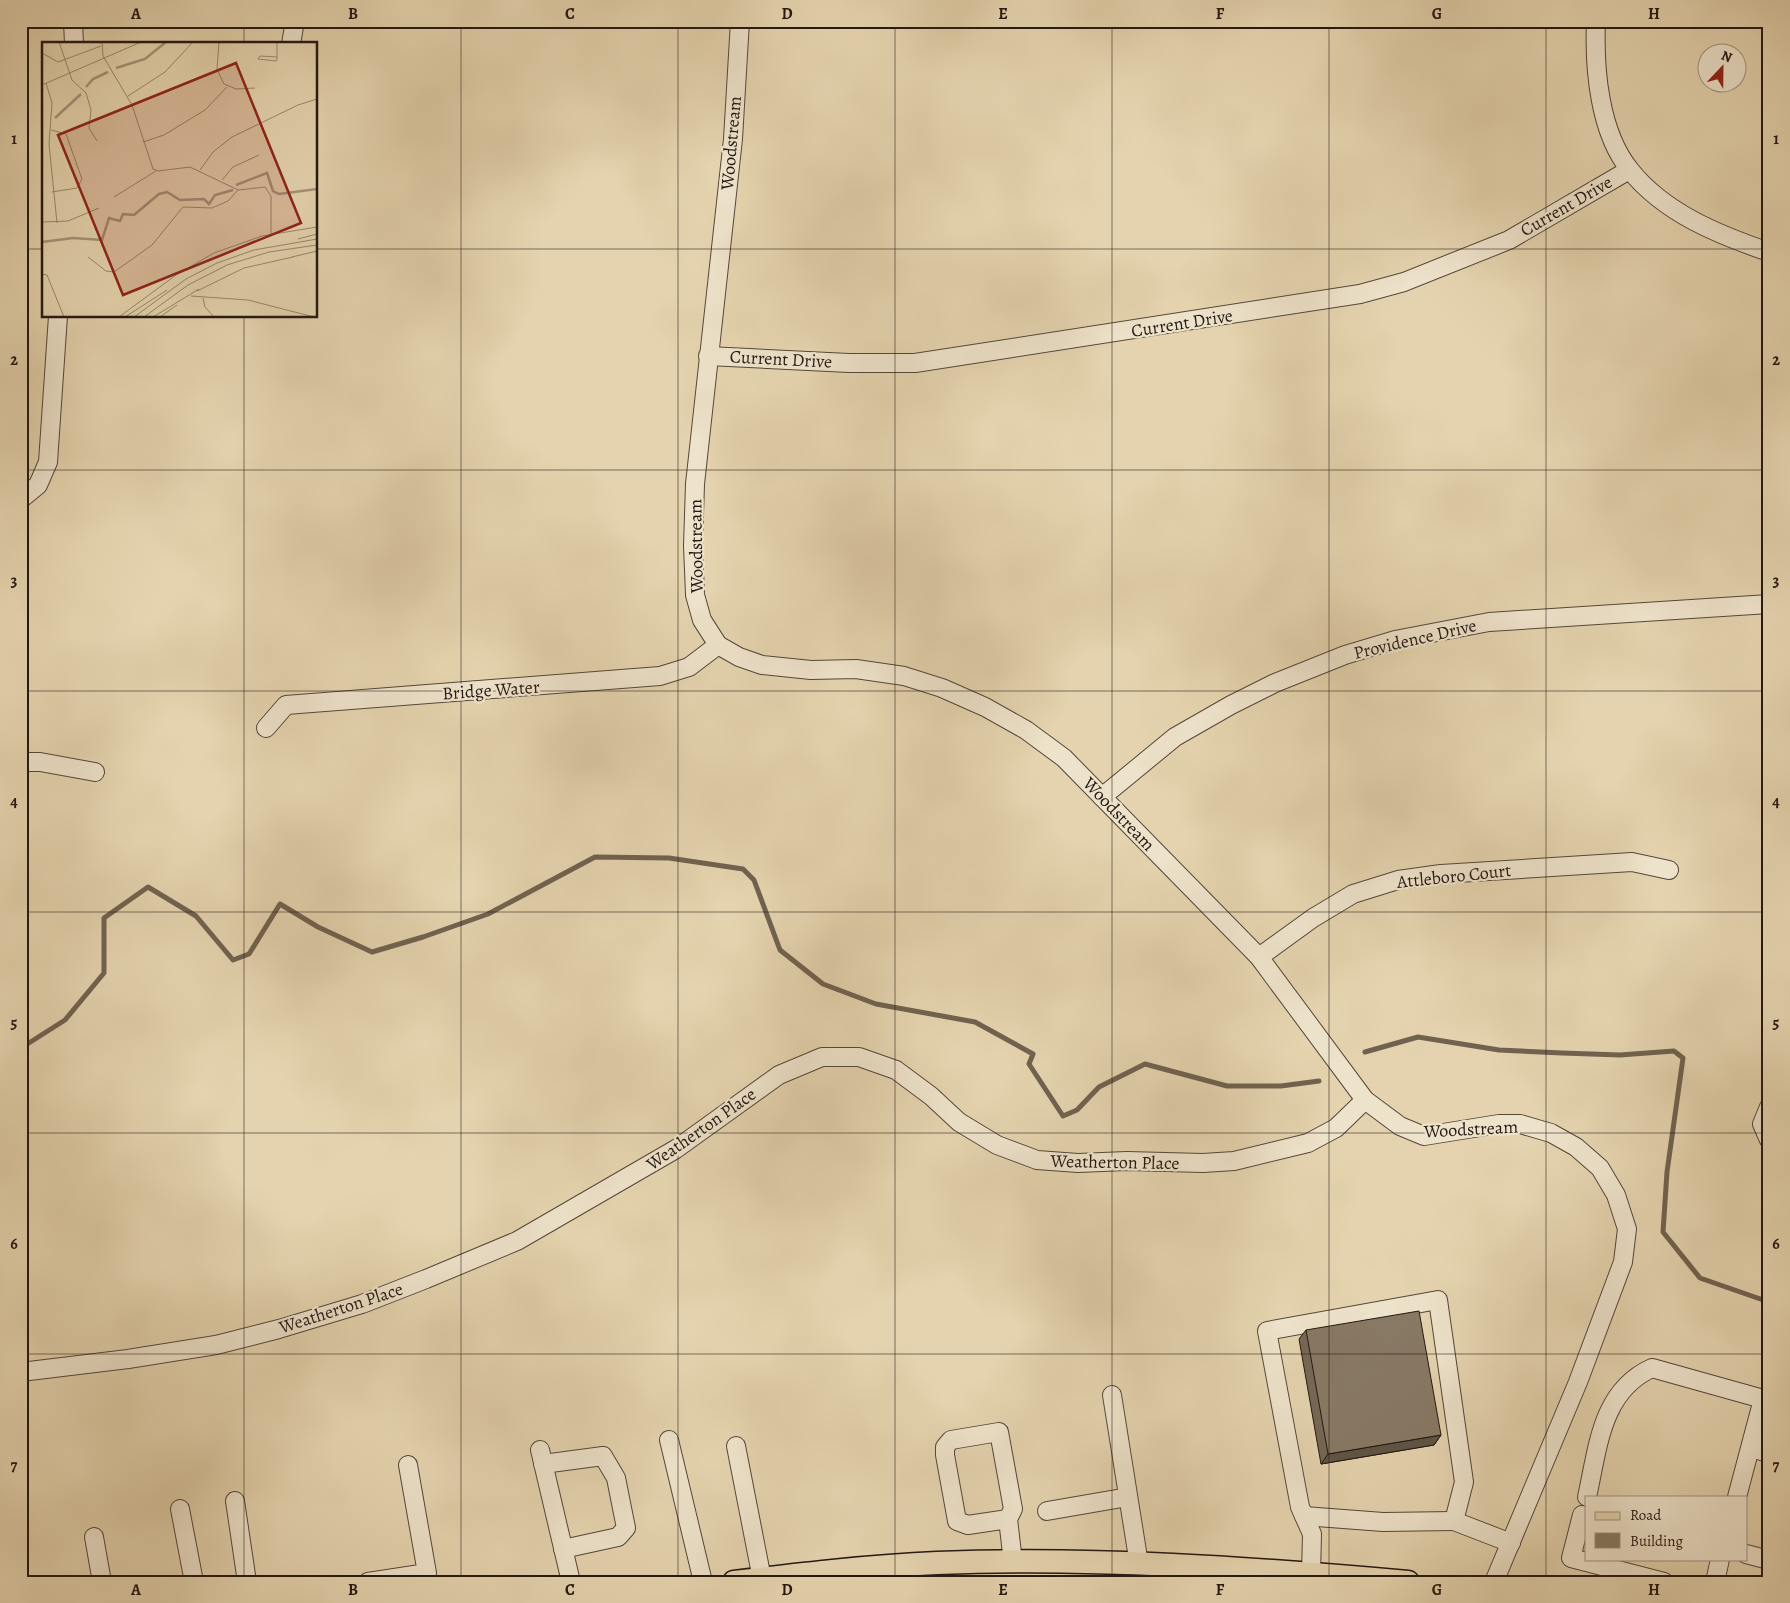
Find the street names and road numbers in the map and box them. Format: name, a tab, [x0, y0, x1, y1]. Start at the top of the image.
street label: Woodstream	[715, 95, 747, 192]
street label: Current Drive	[1516, 170, 1616, 242]
street label: Current Drive	[1130, 303, 1234, 343]
street label: Current Drive	[729, 344, 833, 374]
street label: Woodstream	[683, 499, 709, 594]
street label: Providence Drive	[1351, 613, 1479, 665]
street label: Bridge Water	[442, 675, 541, 705]
street label: Woodstream	[1077, 771, 1160, 856]
street label: Attleboro Court	[1395, 858, 1512, 894]
street label: Weatherton Place	[641, 1082, 761, 1176]
street label: Woodstream	[1422, 1115, 1519, 1144]
street label: Weatherton Place	[1049, 1149, 1180, 1175]
street label: Weatherton Place	[275, 1277, 406, 1340]

